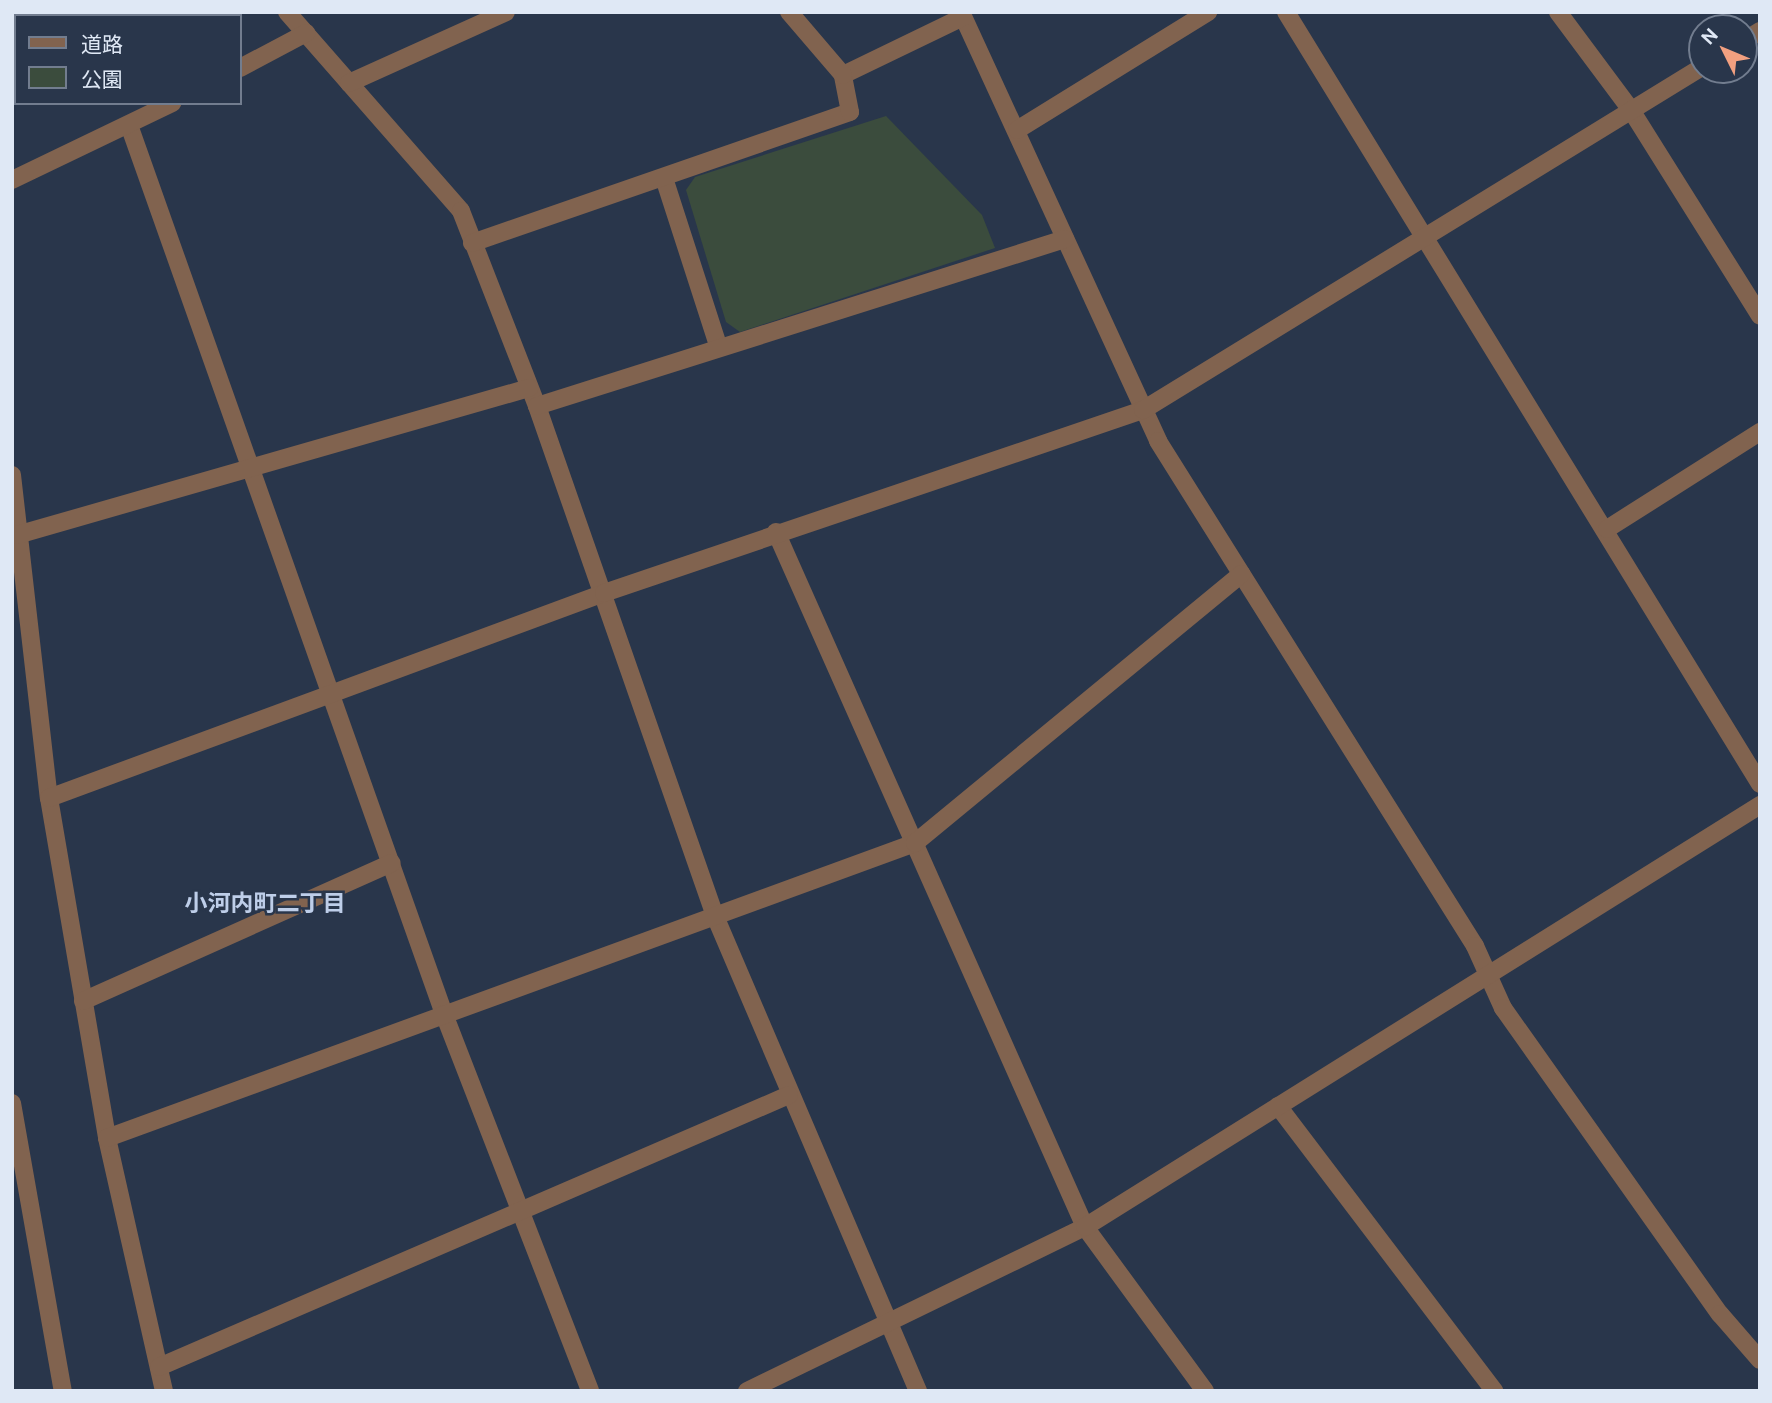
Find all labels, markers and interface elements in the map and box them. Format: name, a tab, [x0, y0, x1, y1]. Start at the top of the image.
legend	[14, 14, 242, 105]
north arrow	[1688, 14, 1758, 84]
text: N	[1696, 23, 1722, 49]
text: 道路	[81, 32, 123, 56]
text: 公園	[81, 67, 123, 91]
district label: 小河内町二丁目	[185, 889, 345, 917]

